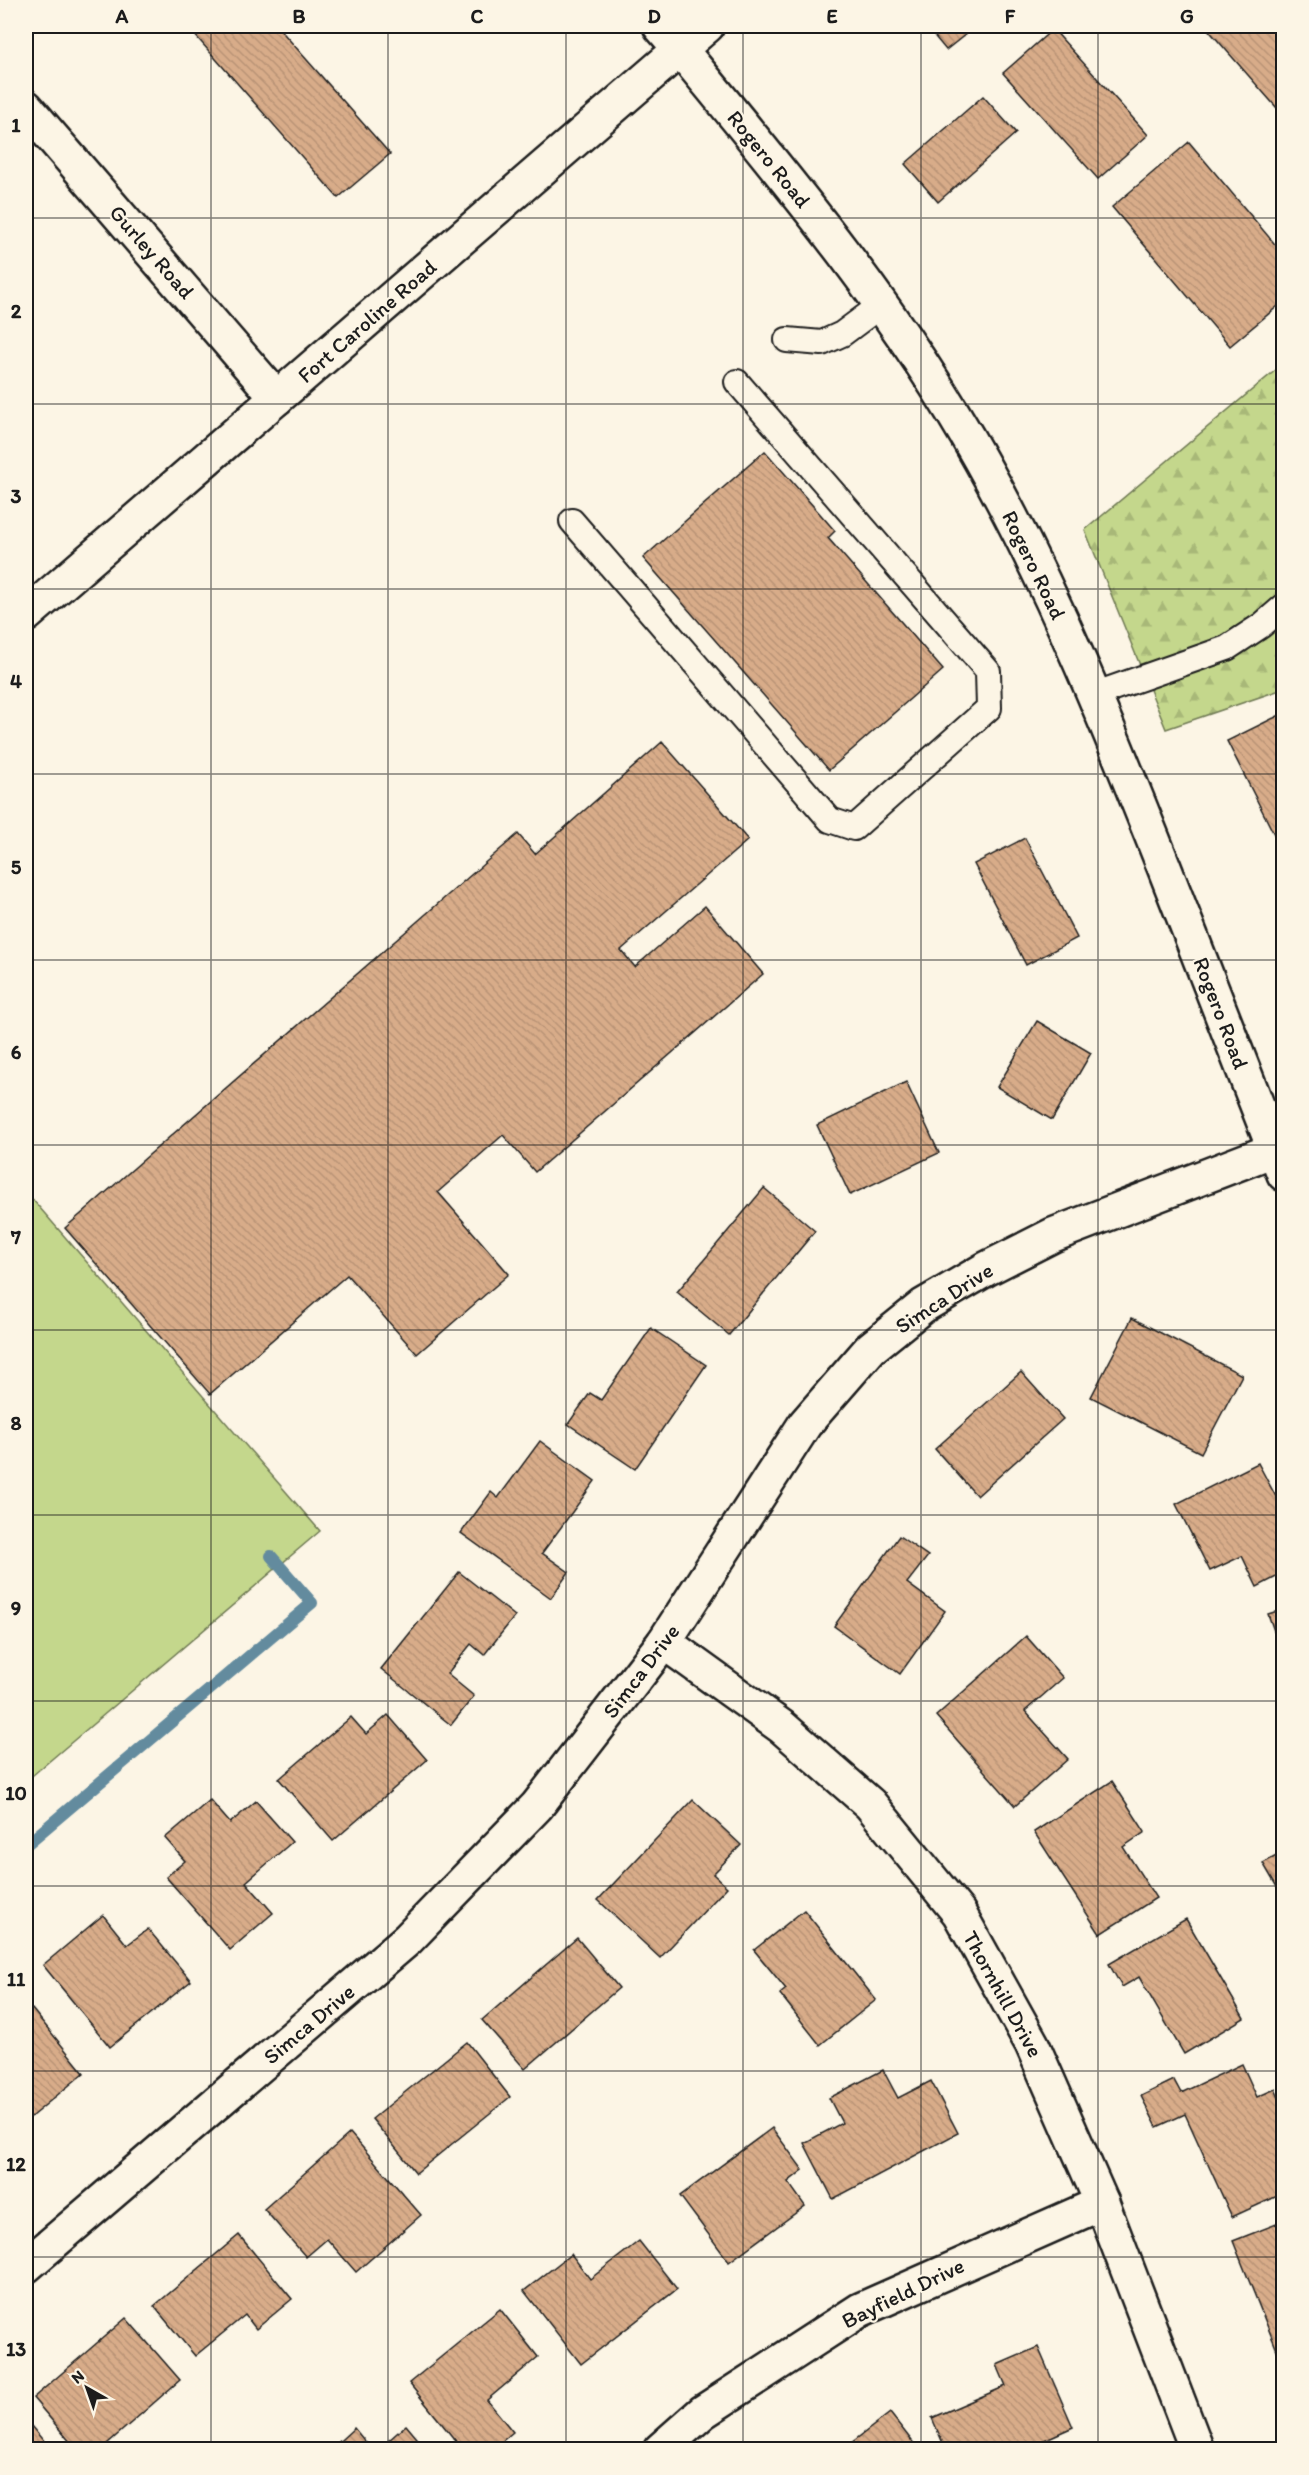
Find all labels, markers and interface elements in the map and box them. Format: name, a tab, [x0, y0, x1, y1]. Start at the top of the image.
text: A	[115, 4, 129, 28]
text: B	[293, 4, 306, 28]
text: C	[471, 4, 484, 28]
text: D	[647, 4, 661, 28]
text: E	[826, 4, 838, 28]
text: F	[1005, 4, 1016, 28]
text: G	[1180, 4, 1194, 28]
street label: Rogero Road	[721, 105, 817, 213]
text: 1	[11, 113, 21, 137]
street label: Gurley Road	[104, 199, 200, 305]
street label: Fort Caroline Road	[292, 253, 442, 389]
text: 2	[11, 299, 22, 323]
text: 3	[11, 484, 22, 508]
street label: Rogero Road	[996, 506, 1072, 624]
text: 4	[10, 669, 22, 693]
text: 5	[11, 855, 22, 879]
street label: Rogero Road	[1187, 953, 1255, 1073]
text: 6	[11, 1040, 22, 1064]
text: 7	[10, 1225, 21, 1249]
street label: Simca Drive	[890, 1256, 998, 1340]
text: 8	[11, 1411, 22, 1435]
text: 9	[11, 1596, 21, 1620]
street label: Simca Drive	[597, 1618, 685, 1724]
text: 10	[5, 1781, 27, 1805]
street label: Thornhill Drive	[957, 1926, 1049, 2062]
text: 11	[7, 1967, 26, 1991]
street label: Simca Drive	[258, 1978, 360, 2070]
text: 12	[6, 2152, 26, 2176]
street label: Bayfield Drive	[837, 2252, 969, 2334]
text: 13	[6, 2337, 26, 2361]
north arrow	[57, 2358, 117, 2418]
text: N	[67, 2366, 88, 2388]

